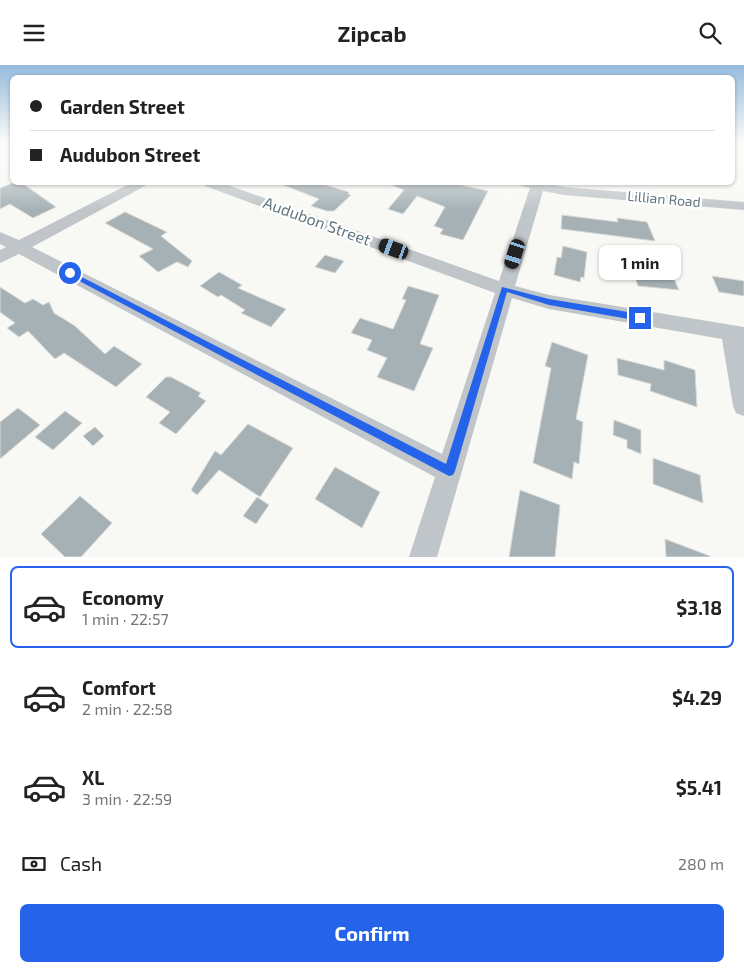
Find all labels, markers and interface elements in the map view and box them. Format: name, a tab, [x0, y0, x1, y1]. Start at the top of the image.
icon: menu	[20, 19, 48, 47]
icon: search	[696, 19, 724, 47]
text: Zipcab	[338, 20, 406, 46]
text: Garden Street	[60, 95, 185, 118]
text: Audubon Street	[60, 143, 200, 166]
street label: Lillian Road	[627, 187, 701, 210]
street label: Audubon Street	[261, 192, 373, 249]
car	[377, 237, 410, 261]
car	[503, 237, 526, 271]
callout: 1 min	[599, 245, 681, 281]
text: 1 min	[621, 253, 659, 272]
route start	[59, 262, 81, 284]
route end	[629, 307, 651, 329]
icon: car	[22, 585, 67, 630]
text: Economy	[82, 586, 164, 609]
text: $3.18	[676, 596, 722, 619]
text: 1 min · 22:57	[82, 609, 169, 628]
icon: car	[22, 675, 67, 720]
text: Comfort	[82, 676, 156, 699]
text: $4.29	[672, 686, 722, 709]
text: 2 min · 22:58	[82, 699, 173, 718]
icon: car	[22, 765, 67, 810]
text: XL	[82, 766, 104, 789]
text: $5.41	[676, 776, 722, 799]
text: 3 min · 22:59	[82, 789, 172, 808]
icon: cash	[20, 850, 48, 878]
text: Cash	[60, 852, 102, 875]
text: 280 m	[678, 854, 724, 873]
button: Confirm	[20, 904, 724, 962]

